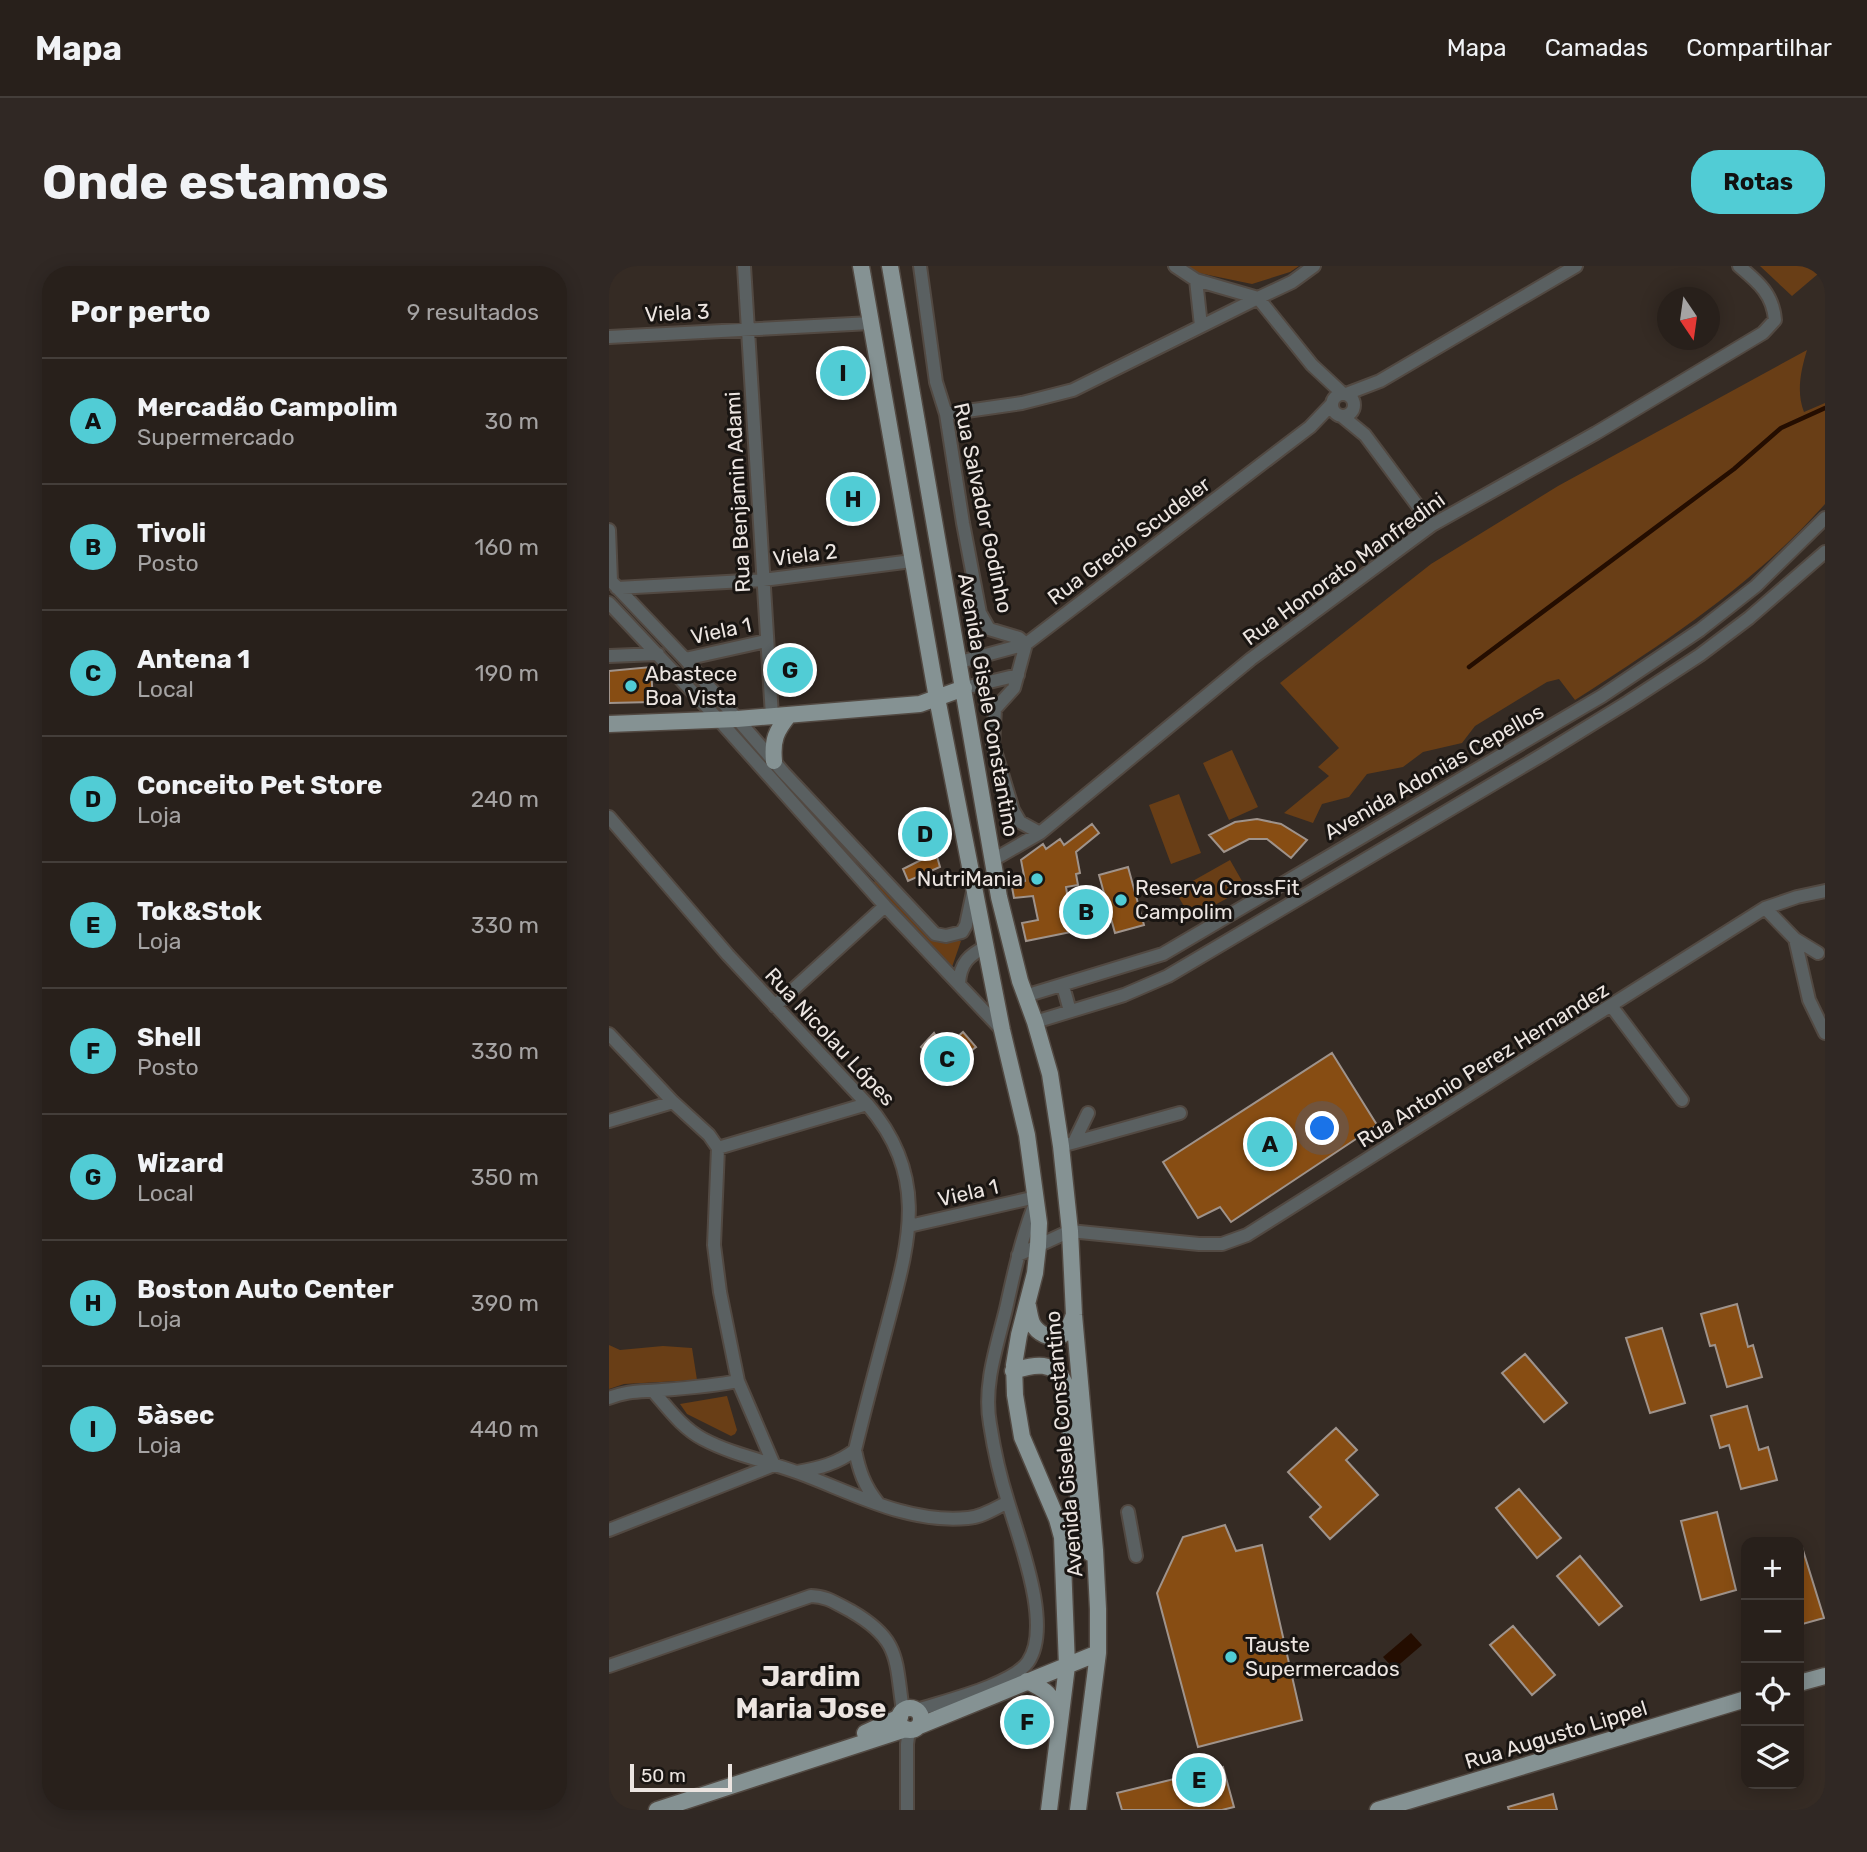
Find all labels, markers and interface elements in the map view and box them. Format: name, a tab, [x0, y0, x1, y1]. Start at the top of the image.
text: Mapa	[35, 29, 122, 68]
text: Mapa	[1447, 34, 1507, 62]
text: Camadas	[1545, 34, 1648, 62]
text: Compartilhar	[1686, 34, 1832, 62]
button: Rotas	[1691, 150, 1825, 214]
text: Onde estamos	[42, 153, 389, 211]
north arrow	[1657, 287, 1720, 350]
text: Por perto	[70, 294, 211, 330]
text: 9 resultados	[407, 298, 539, 326]
street label: Viela 3	[644, 298, 710, 327]
pin: I	[820, 347, 866, 399]
street label: Rua Benjamin Adami	[720, 391, 755, 593]
text: Mercadão Campolim	[137, 392, 398, 423]
street label: Rua Salvador Godinho	[949, 400, 1018, 615]
text: A	[85, 407, 101, 435]
text: 30 m	[484, 407, 539, 435]
text: Supermercado	[137, 423, 295, 451]
street label: Rua Grecio Scudeler	[1042, 471, 1215, 610]
pin: H	[830, 473, 876, 525]
street label: Rua Honorato Manfredini	[1238, 487, 1450, 650]
text: Tivoli	[137, 518, 206, 549]
text: B	[85, 533, 101, 561]
text: 160 m	[475, 533, 539, 561]
street label: Viela 2	[771, 538, 839, 571]
text: Posto	[137, 549, 199, 577]
street label: Avenida Gisele Constantino	[953, 571, 1024, 839]
street label: Viela 1	[688, 612, 754, 649]
text: Antena 1	[137, 644, 250, 675]
pin: G	[767, 644, 813, 696]
text: C	[85, 659, 101, 687]
text: 190 m	[475, 659, 539, 687]
place label: Abastece Boa Vista	[645, 661, 737, 710]
text: Local	[137, 675, 194, 703]
marker: Abastece Boa Vista	[623, 678, 639, 694]
street label: Avenida Adonias Cepellos	[1319, 698, 1548, 845]
text: Conceito Pet Store	[137, 770, 383, 801]
text: D	[85, 785, 101, 813]
text: 240 m	[471, 785, 539, 813]
text: Loja	[137, 801, 181, 829]
pin: D	[902, 808, 948, 860]
place label: NutriMania	[917, 866, 1023, 891]
marker: NutriMania	[1029, 871, 1045, 887]
place label: Reserva CrossFit Campolim	[1135, 875, 1300, 924]
pin: B	[1063, 886, 1109, 938]
marker: Reserva CrossFit Campolim	[1113, 892, 1129, 908]
text: Tok&Stok	[137, 896, 262, 927]
text: E	[86, 911, 100, 939]
text: 330 m	[471, 911, 539, 939]
text: Loja	[137, 927, 181, 955]
street label: Rua Nicolau Lópes	[760, 962, 901, 1111]
street label: Rua Antonio Perez Hernandez	[1352, 977, 1613, 1152]
text: Shell	[137, 1022, 201, 1053]
pin: C	[924, 1033, 970, 1085]
text: F	[86, 1037, 100, 1065]
text: 330 m	[471, 1037, 539, 1065]
text: Posto	[137, 1053, 199, 1081]
your location	[1305, 1111, 1339, 1145]
pin: A	[1247, 1118, 1293, 1170]
text: Wizard	[137, 1148, 224, 1179]
text: G	[85, 1163, 101, 1191]
text: 350 m	[471, 1163, 539, 1191]
street label: Viela 1	[935, 1173, 1001, 1212]
text: Local	[137, 1179, 194, 1207]
text: Boston Auto Center	[137, 1274, 394, 1305]
text: H	[84, 1289, 102, 1317]
text: 390 m	[471, 1289, 539, 1317]
text: Loja	[137, 1305, 181, 1333]
street label: Avenida Gisele Constantino	[1039, 1310, 1088, 1578]
text: 5àsec	[137, 1400, 214, 1431]
text: I	[89, 1415, 97, 1443]
text: 440 m	[470, 1415, 539, 1443]
text: Loja	[137, 1431, 181, 1459]
map controls	[1741, 1537, 1804, 1789]
button: +	[1741, 1537, 1804, 1600]
button: −	[1741, 1600, 1804, 1663]
place label: Tauste Supermercados	[1245, 1632, 1400, 1681]
marker: Tauste Supermercados	[1223, 1649, 1239, 1665]
district label: Jardim Maria Jose	[736, 1660, 886, 1725]
button: locate	[1741, 1663, 1804, 1726]
street label: Rua Augusto Lippel	[1462, 1695, 1650, 1774]
pin: F	[1004, 1696, 1050, 1748]
button: layers	[1741, 1726, 1804, 1789]
pin: E	[1176, 1754, 1222, 1806]
scale bar	[630, 1761, 731, 1793]
text: 50 m	[641, 1764, 686, 1787]

